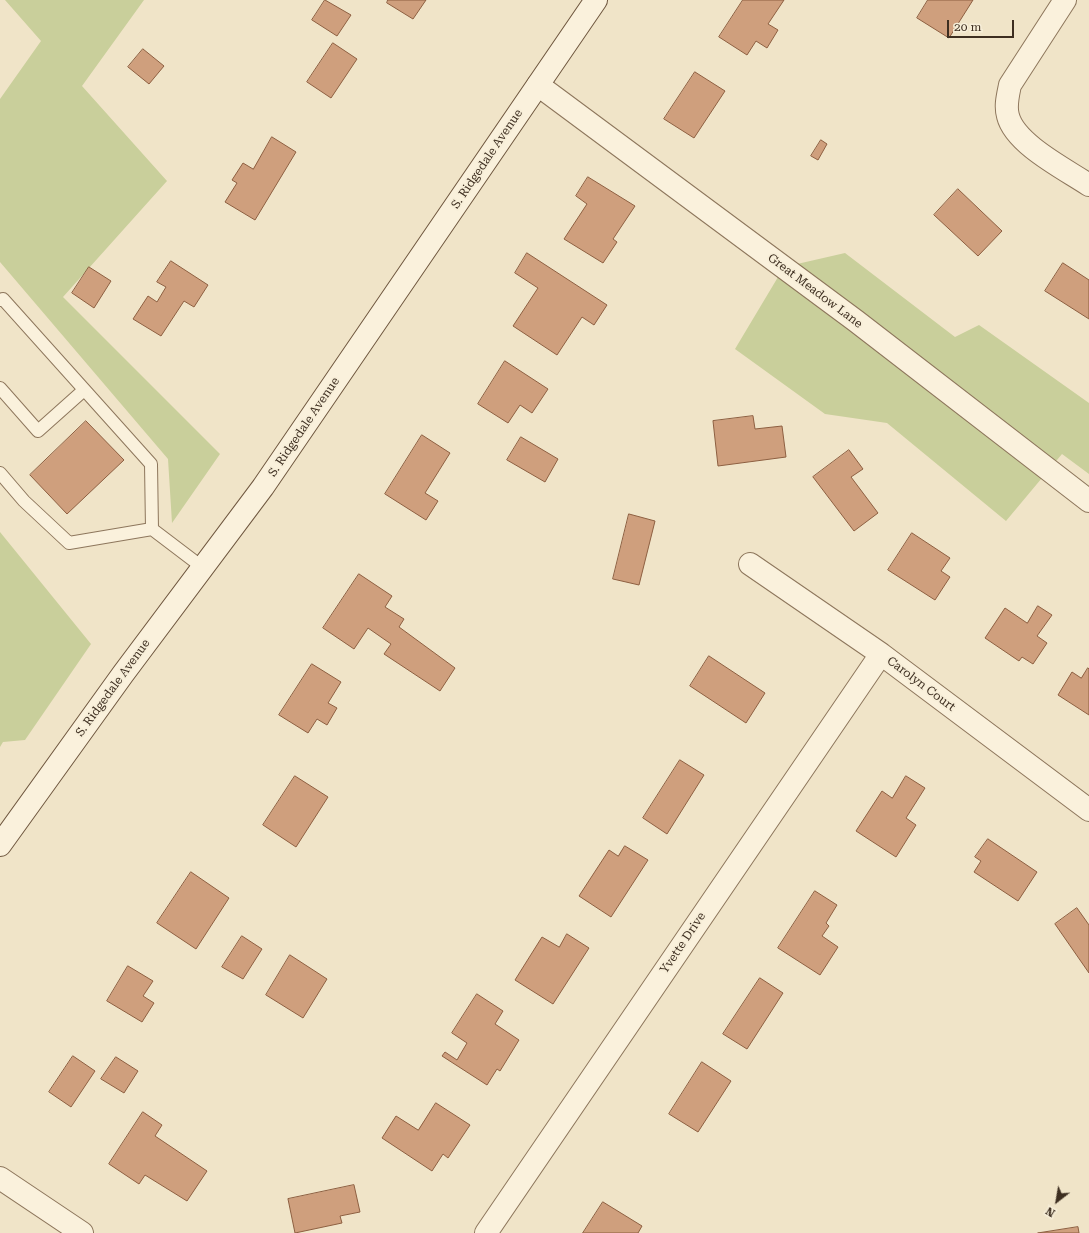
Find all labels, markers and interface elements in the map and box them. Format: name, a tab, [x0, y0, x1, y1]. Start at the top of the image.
scale bar	[949, 12, 1016, 38]
text: 20 m	[954, 20, 981, 34]
street label: S. Ridgedale Avenue	[448, 107, 526, 211]
street label: Great Meadow Lane	[765, 251, 865, 331]
street label: S. Ridgedale Avenue	[265, 375, 343, 479]
street label: S. Ridgedale Avenue	[73, 636, 153, 740]
street label: Carolyn Court	[884, 654, 958, 714]
street label: Yvette Drive	[657, 910, 709, 976]
north arrow	[1037, 1181, 1077, 1221]
text: N	[1044, 1204, 1058, 1219]

